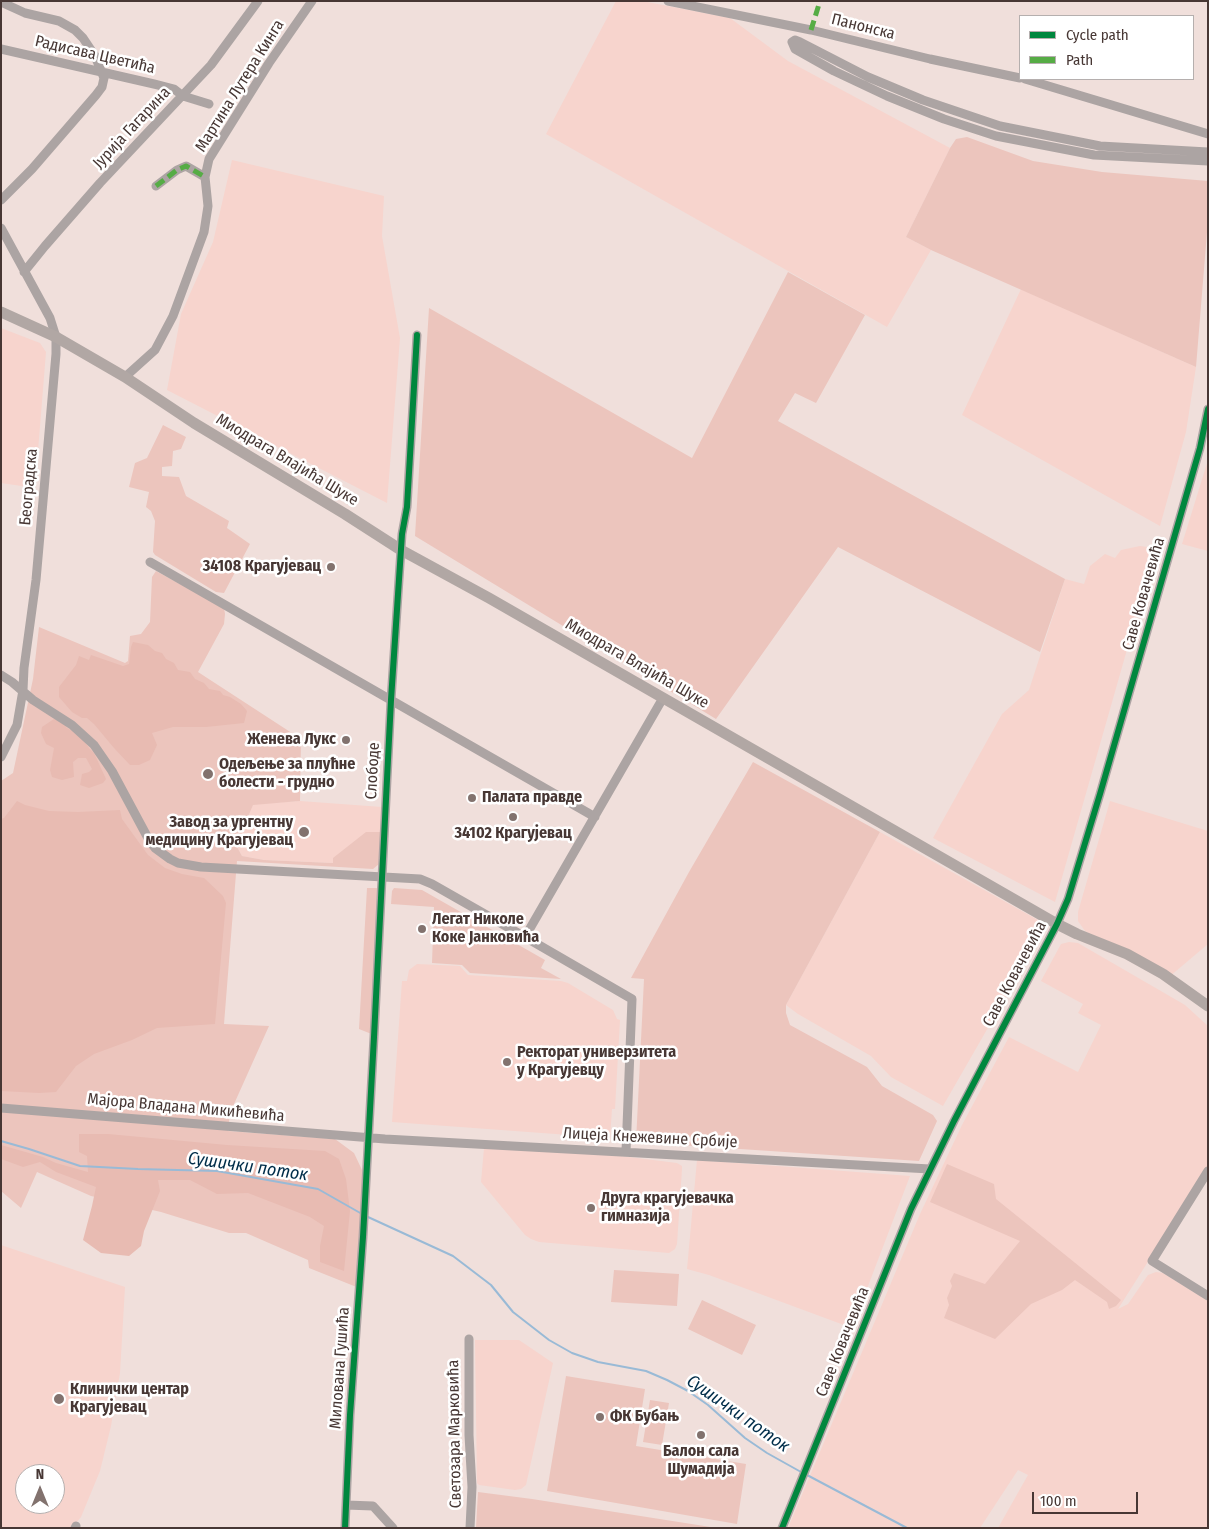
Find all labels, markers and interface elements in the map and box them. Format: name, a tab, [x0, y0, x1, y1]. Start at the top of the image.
street label: Панонска	[829, 10, 897, 44]
legend	[1019, 15, 1194, 80]
street label: Мартина Лутера Кинга	[192, 16, 288, 156]
text: Cycle path	[1066, 26, 1129, 44]
street label: Радисава Цветића	[33, 32, 157, 78]
text: Path	[1066, 51, 1093, 69]
street label: Јурија Гагарина	[89, 83, 175, 173]
street label: Миодрага Влајића Шуке	[212, 410, 362, 510]
street label: Београдска	[16, 448, 42, 526]
street label: Саве Ковачевића	[1119, 535, 1169, 653]
place label: 34108 Крагујевац	[203, 557, 321, 577]
marker: 34108 Крагујевац	[325, 561, 337, 573]
street label: Миодрага Влајића Шуке	[562, 615, 712, 713]
place label: Женева Лукс	[247, 730, 336, 750]
marker: Женева Лукс	[340, 734, 352, 746]
street label: Слободе	[362, 742, 384, 800]
place label: Одељење за плућне болести - грудно	[219, 755, 355, 793]
marker: Одељење за плућне болести - грудно	[201, 767, 215, 781]
place label: Палата правде	[482, 788, 582, 808]
marker: Палата правде	[466, 792, 478, 804]
marker: 34102 Крагујевац	[507, 811, 519, 823]
place label: Завод за ургентну медицину Крагујевац	[146, 813, 293, 851]
place label: 34102 Крагујевац	[454, 824, 572, 844]
marker: Завод за ургентну медицину Крагујевац	[297, 825, 311, 839]
place label: Легат Николе Коке Јанковића	[432, 910, 539, 948]
street label: Саве Ковачевића	[979, 918, 1051, 1030]
marker: Легат Николе Коке Јанковића	[416, 923, 428, 935]
place label: Ректорат универзитета у Крагујевцу	[517, 1043, 676, 1081]
marker: Ректорат универзитета у Крагујевцу	[501, 1056, 513, 1068]
street label: Мајора Владана Микићевића	[87, 1090, 285, 1126]
street label: Лицеја Кнежевине Србије	[562, 1124, 738, 1152]
water label: Сушички поток	[187, 1148, 309, 1186]
place label: Друга крагујевачка гимназија	[601, 1189, 734, 1227]
marker: Друга крагујевачка гимназија	[585, 1202, 597, 1214]
street label: Саве Ковачевића	[812, 1284, 874, 1400]
street label: Милована Гушића	[326, 1306, 354, 1430]
street label: Светозара Марковића	[444, 1359, 466, 1509]
water label: Сушички поток	[682, 1370, 794, 1458]
place label: Клинички центар Крагујевац	[70, 1380, 189, 1418]
marker: Клинички центар Крагујевац	[52, 1392, 66, 1406]
place label: ФК Бубањ	[610, 1407, 679, 1427]
marker: ФК Бубањ	[594, 1411, 606, 1423]
marker: Балон сала Шумадија	[695, 1429, 707, 1441]
place label: Балон сала Шумадија	[663, 1442, 739, 1480]
north arrow	[15, 1464, 65, 1514]
text: N	[36, 1466, 44, 1483]
scale bar	[1034, 1482, 1140, 1514]
text: 100 m	[1040, 1492, 1077, 1510]

